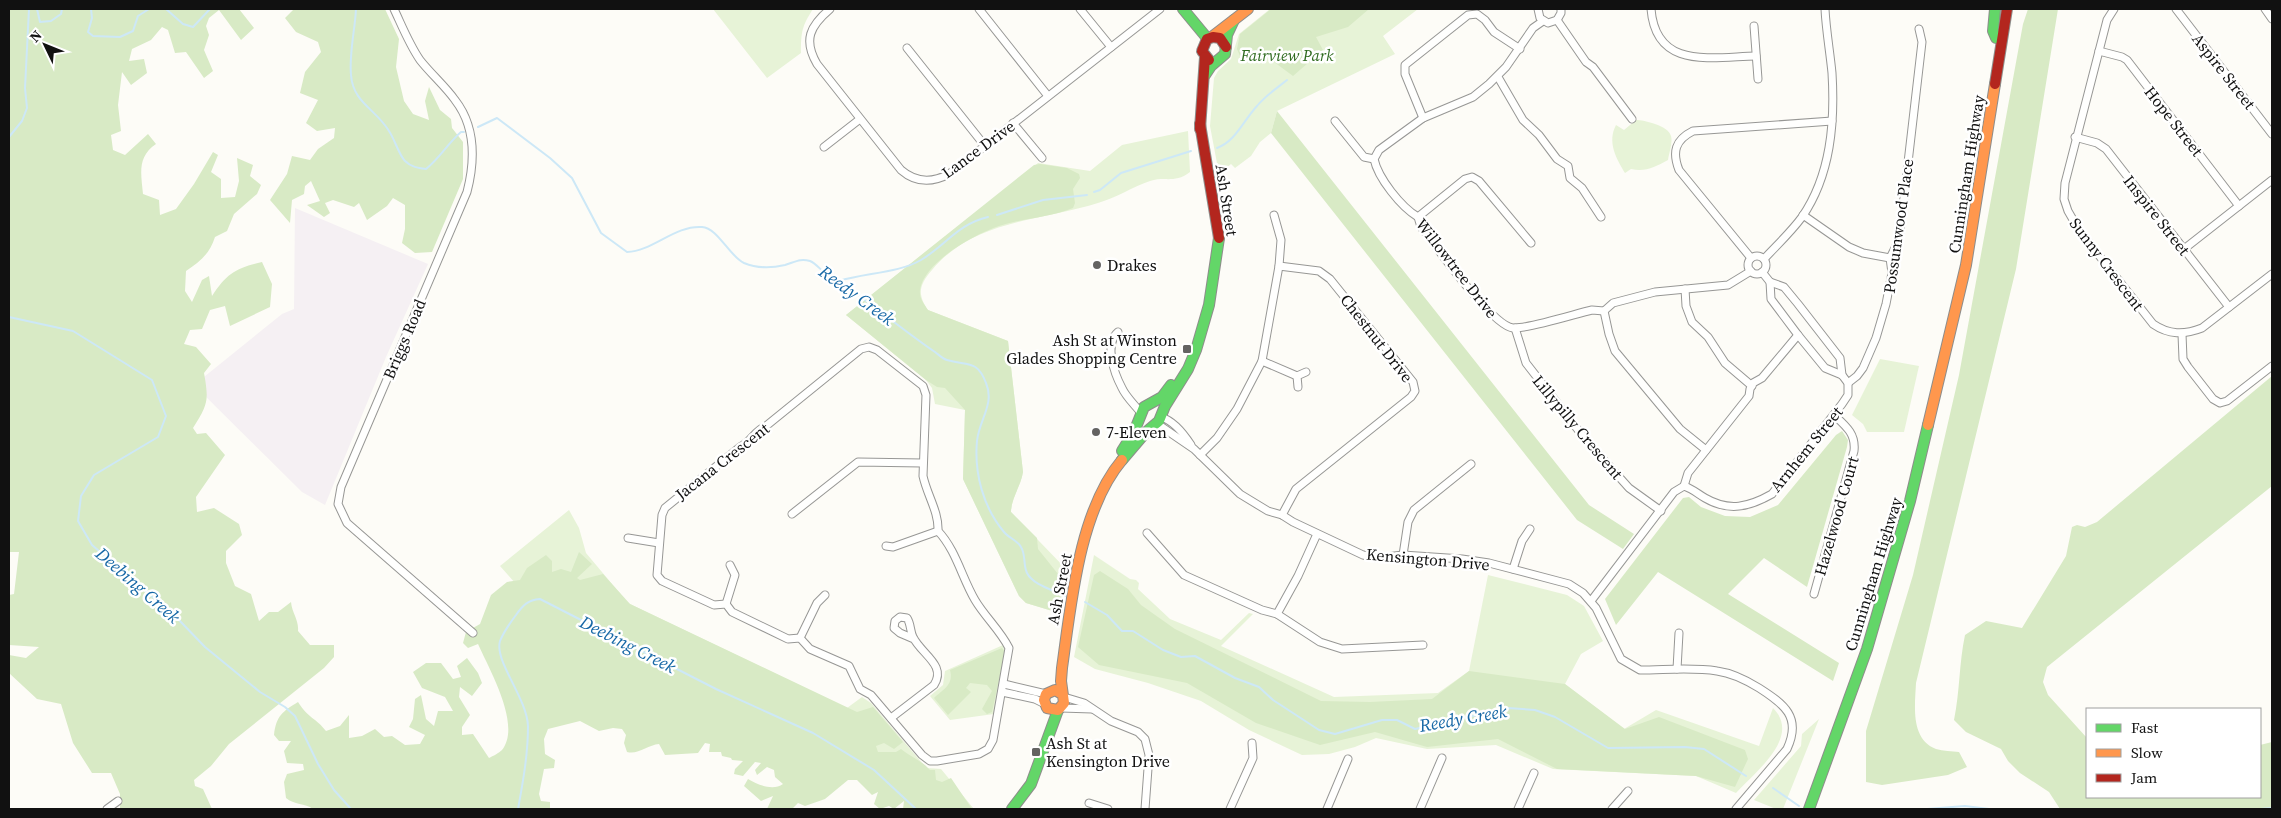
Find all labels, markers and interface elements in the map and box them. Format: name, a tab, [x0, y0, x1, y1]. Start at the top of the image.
north arrow	[20, 20, 70, 70]
text: N	[25, 26, 46, 47]
street label: Aspire Street	[2187, 28, 2261, 114]
park label: Fairview Park	[1240, 44, 1334, 66]
street label: Hope Street	[2140, 81, 2209, 161]
street label: Cunningham Highway	[1943, 93, 1989, 255]
street label: Lance Drive	[937, 115, 1019, 183]
street label: Possumwood Place	[1878, 157, 1918, 295]
street label: Ash Street	[1210, 163, 1244, 238]
street label: Inspire Street	[2119, 170, 2196, 260]
street label: Sunny Crescent	[2065, 213, 2150, 315]
street label: Willowtree Drive	[1411, 214, 1503, 322]
place label: Drakes	[1107, 254, 1157, 276]
water label: Reedy Creek	[813, 258, 901, 331]
marker: Drakes	[1091, 259, 1103, 271]
street label: Chestnut Drive	[1336, 289, 1418, 387]
street label: Briggs Road	[377, 296, 431, 382]
place label: Ash St at Winston Glades Shopping Centre	[1006, 329, 1177, 369]
marker: Ash St at Winston Glades Shopping Centre	[1181, 343, 1193, 355]
street label: Lillypilly Crescent	[1528, 370, 1629, 484]
street label: Arnhem Street	[1765, 401, 1848, 496]
street label: Jacana Crescent	[670, 417, 774, 505]
place label: 7-Eleven	[1106, 421, 1167, 443]
marker: 7-Eleven	[1090, 426, 1102, 438]
street label: Hazelwood Court	[1808, 453, 1864, 578]
street label: Cunningham Highway	[1839, 494, 1907, 654]
water label: Deebing Creek	[89, 540, 186, 629]
street label: Kensington Drive	[1365, 543, 1491, 575]
street label: Ash Street	[1041, 551, 1077, 626]
water label: Deebing Creek	[575, 609, 681, 679]
water label: Reedy Creek	[1416, 698, 1509, 738]
legend	[2086, 708, 2261, 798]
text: Fast	[2131, 717, 2158, 738]
place label: Ash St at Kensington Drive	[1046, 732, 1170, 772]
text: Slow	[2131, 742, 2163, 763]
marker: Ash St at Kensington Drive	[1030, 746, 1042, 758]
text: Jam	[2130, 767, 2158, 788]

